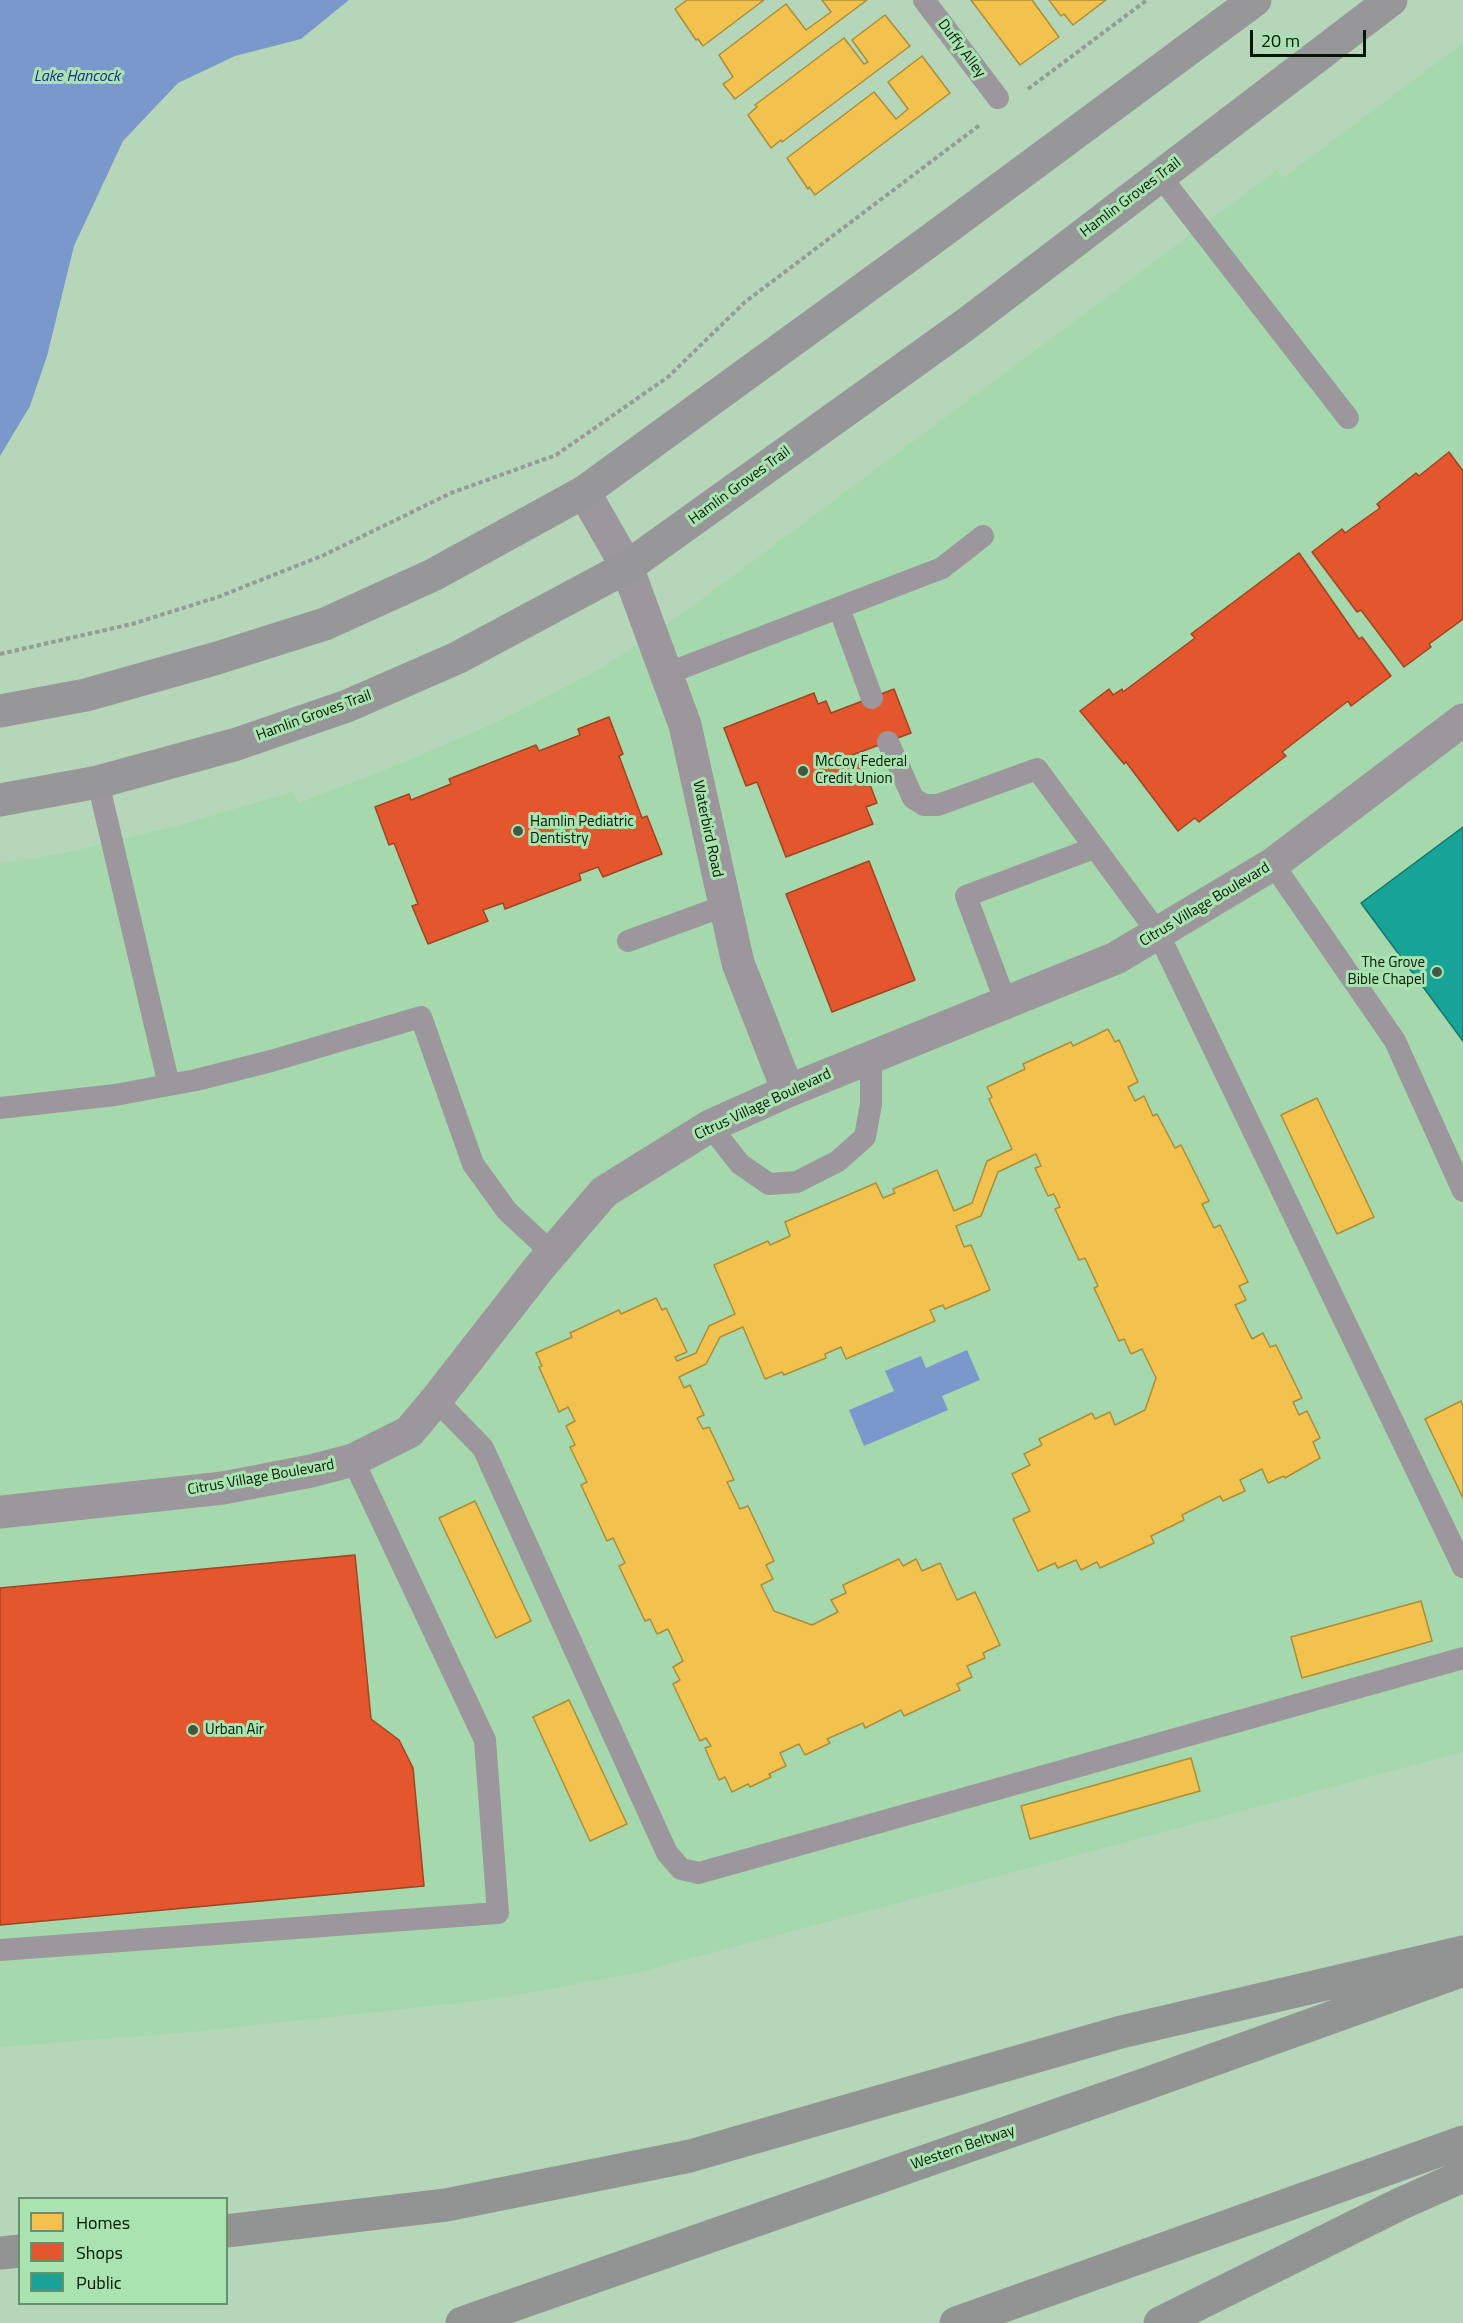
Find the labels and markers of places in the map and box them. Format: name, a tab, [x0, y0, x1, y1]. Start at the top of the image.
place label: McCoy Federal Credit Union	[815, 753, 907, 788]
marker: McCoy Federal Credit Union	[796, 764, 810, 778]
place label: Hamlin Pediatric Dentistry	[530, 813, 634, 848]
marker: Hamlin Pediatric Dentistry	[511, 824, 525, 838]
place label: The Grove Bible Chapel	[1348, 954, 1425, 989]
marker: The Grove Bible Chapel	[1430, 965, 1444, 979]
place label: Urban Air	[205, 1721, 264, 1739]
marker: Urban Air	[186, 1723, 200, 1737]

